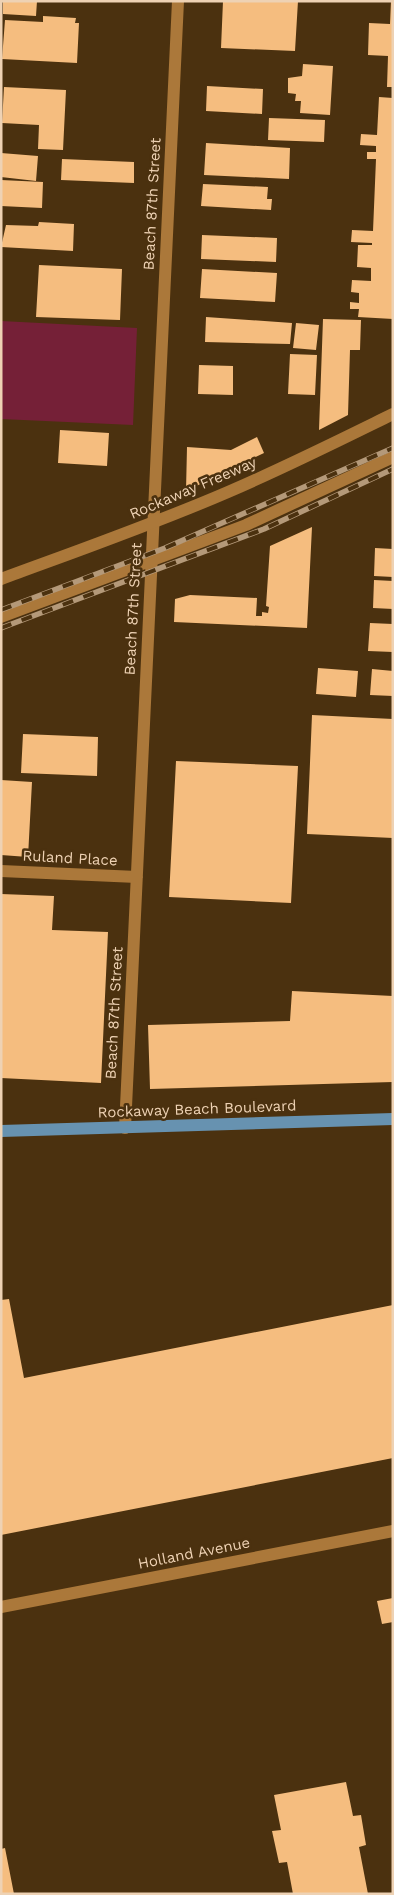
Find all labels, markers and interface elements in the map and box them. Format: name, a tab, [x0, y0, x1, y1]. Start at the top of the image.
street label: Beach 87th Street	[140, 137, 164, 271]
street label: Rockaway Freeway	[127, 453, 260, 523]
street label: Beach 87th Street	[121, 542, 145, 676]
street label: Ruland Place	[22, 847, 118, 869]
street label: Beach 87th Street	[102, 946, 126, 1080]
street label: Rockaway Beach Boulevard	[97, 1097, 297, 1121]
street label: Holland Avenue	[136, 1533, 252, 1573]

